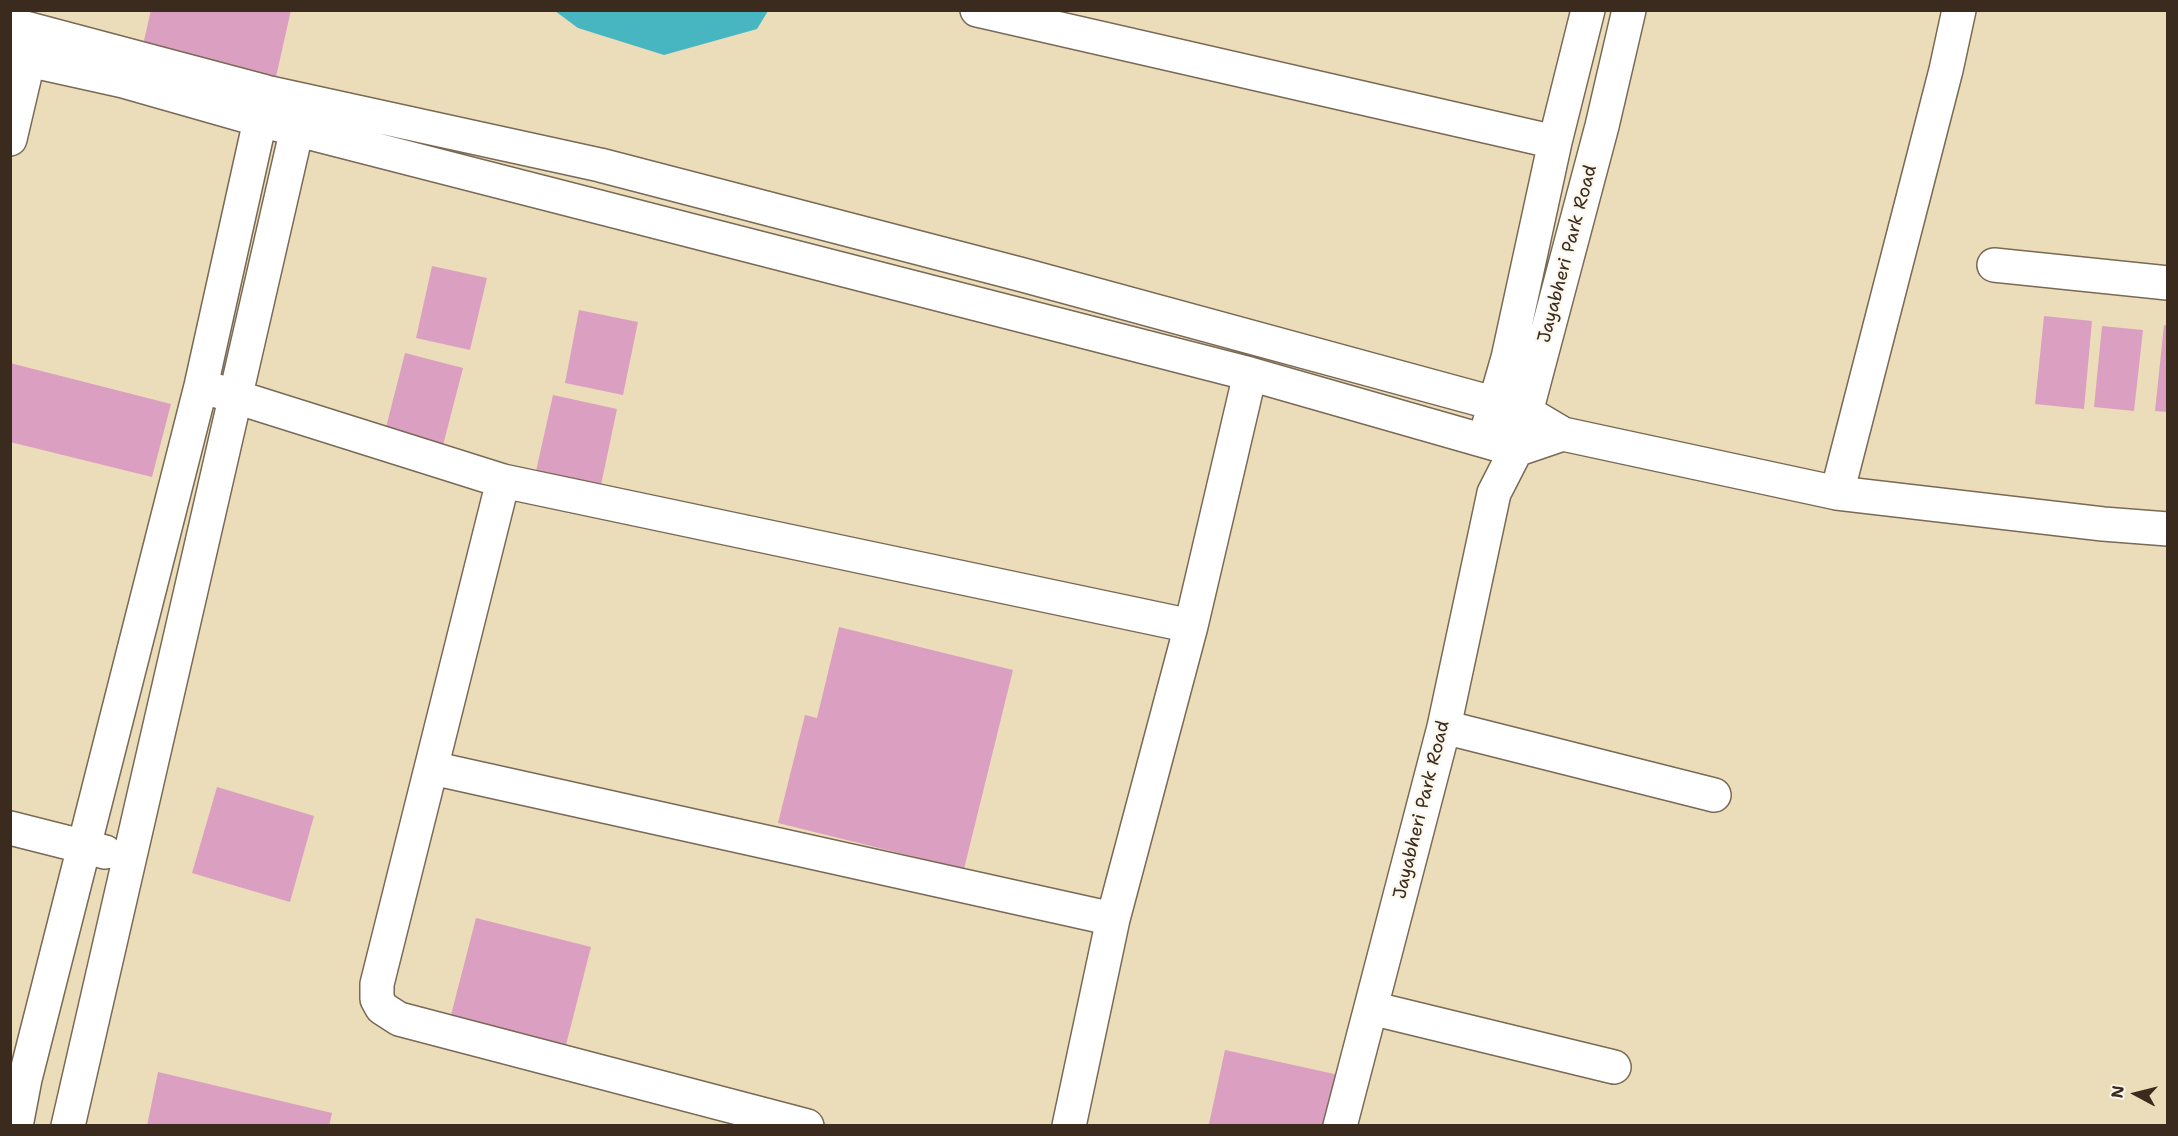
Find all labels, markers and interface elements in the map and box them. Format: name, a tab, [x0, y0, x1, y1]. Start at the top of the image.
street label: Jayabheri Park Road	[1534, 163, 1602, 345]
street label: Jayabheri Park Road	[1389, 718, 1455, 902]
north arrow	[2106, 1064, 2166, 1124]
text: N	[2106, 1084, 2129, 1099]

